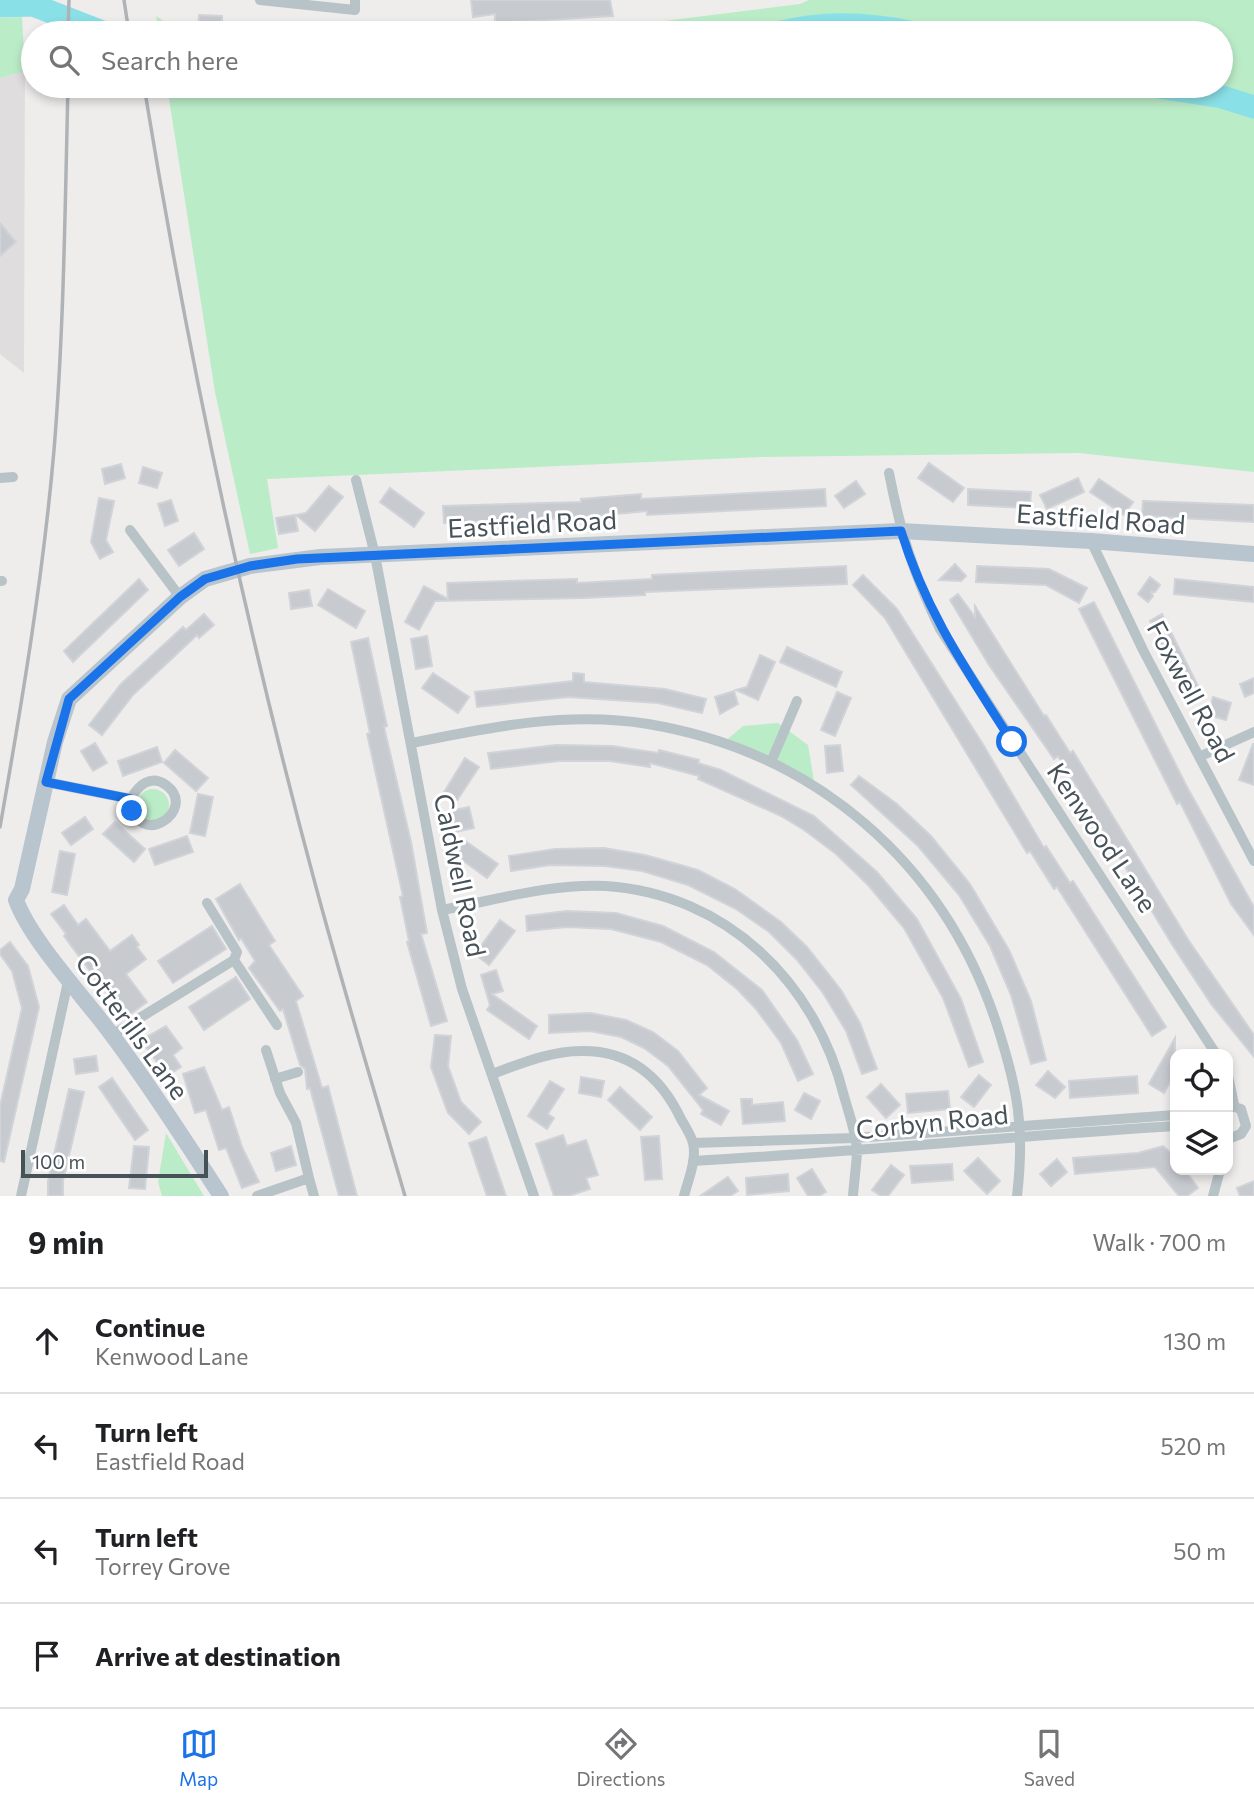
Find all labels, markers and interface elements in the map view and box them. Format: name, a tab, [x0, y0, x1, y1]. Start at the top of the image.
search box	[21, 21, 1233, 98]
icon: search	[45, 41, 83, 79]
text: Search here	[101, 44, 239, 75]
street label: Eastfield Road	[1015, 497, 1187, 539]
street label: Eastfield Road	[447, 503, 617, 543]
street label: Foxwell Road	[1142, 615, 1242, 767]
route start	[996, 726, 1027, 757]
street label: Kenwood Lane	[1042, 756, 1164, 918]
street label: Caldwell Road	[429, 791, 493, 959]
route end	[116, 795, 147, 826]
street label: Cotterills Lane	[70, 947, 196, 1105]
map controls	[1170, 1049, 1233, 1175]
button: locate	[1170, 1049, 1233, 1112]
street label: Corbyn Road	[854, 1098, 1010, 1144]
button: layers	[1170, 1112, 1233, 1175]
scale bar	[21, 1147, 208, 1179]
text: 100 m	[32, 1150, 85, 1173]
text: 9 min	[28, 1223, 104, 1260]
text: Walk · 700 m	[1093, 1228, 1226, 1256]
text: Continue	[95, 1311, 205, 1342]
icon: ahead	[28, 1322, 66, 1360]
text: 130 m	[1164, 1327, 1226, 1355]
text: Kenwood Lane	[95, 1342, 248, 1370]
text: Turn left	[95, 1416, 198, 1447]
icon: left	[28, 1427, 66, 1465]
text: 520 m	[1161, 1432, 1226, 1460]
text: Eastfield Road	[95, 1447, 245, 1475]
text: Turn left	[95, 1521, 198, 1552]
icon: left	[28, 1532, 66, 1570]
text: 50 m	[1173, 1537, 1226, 1565]
text: Torrey Grove	[95, 1552, 230, 1580]
icon: arrive	[28, 1637, 66, 1675]
text: Arrive at destination	[95, 1640, 341, 1671]
tab: Map	[179, 1725, 218, 1790]
tab: Directions	[576, 1725, 666, 1790]
tab: Saved	[1024, 1725, 1075, 1790]

